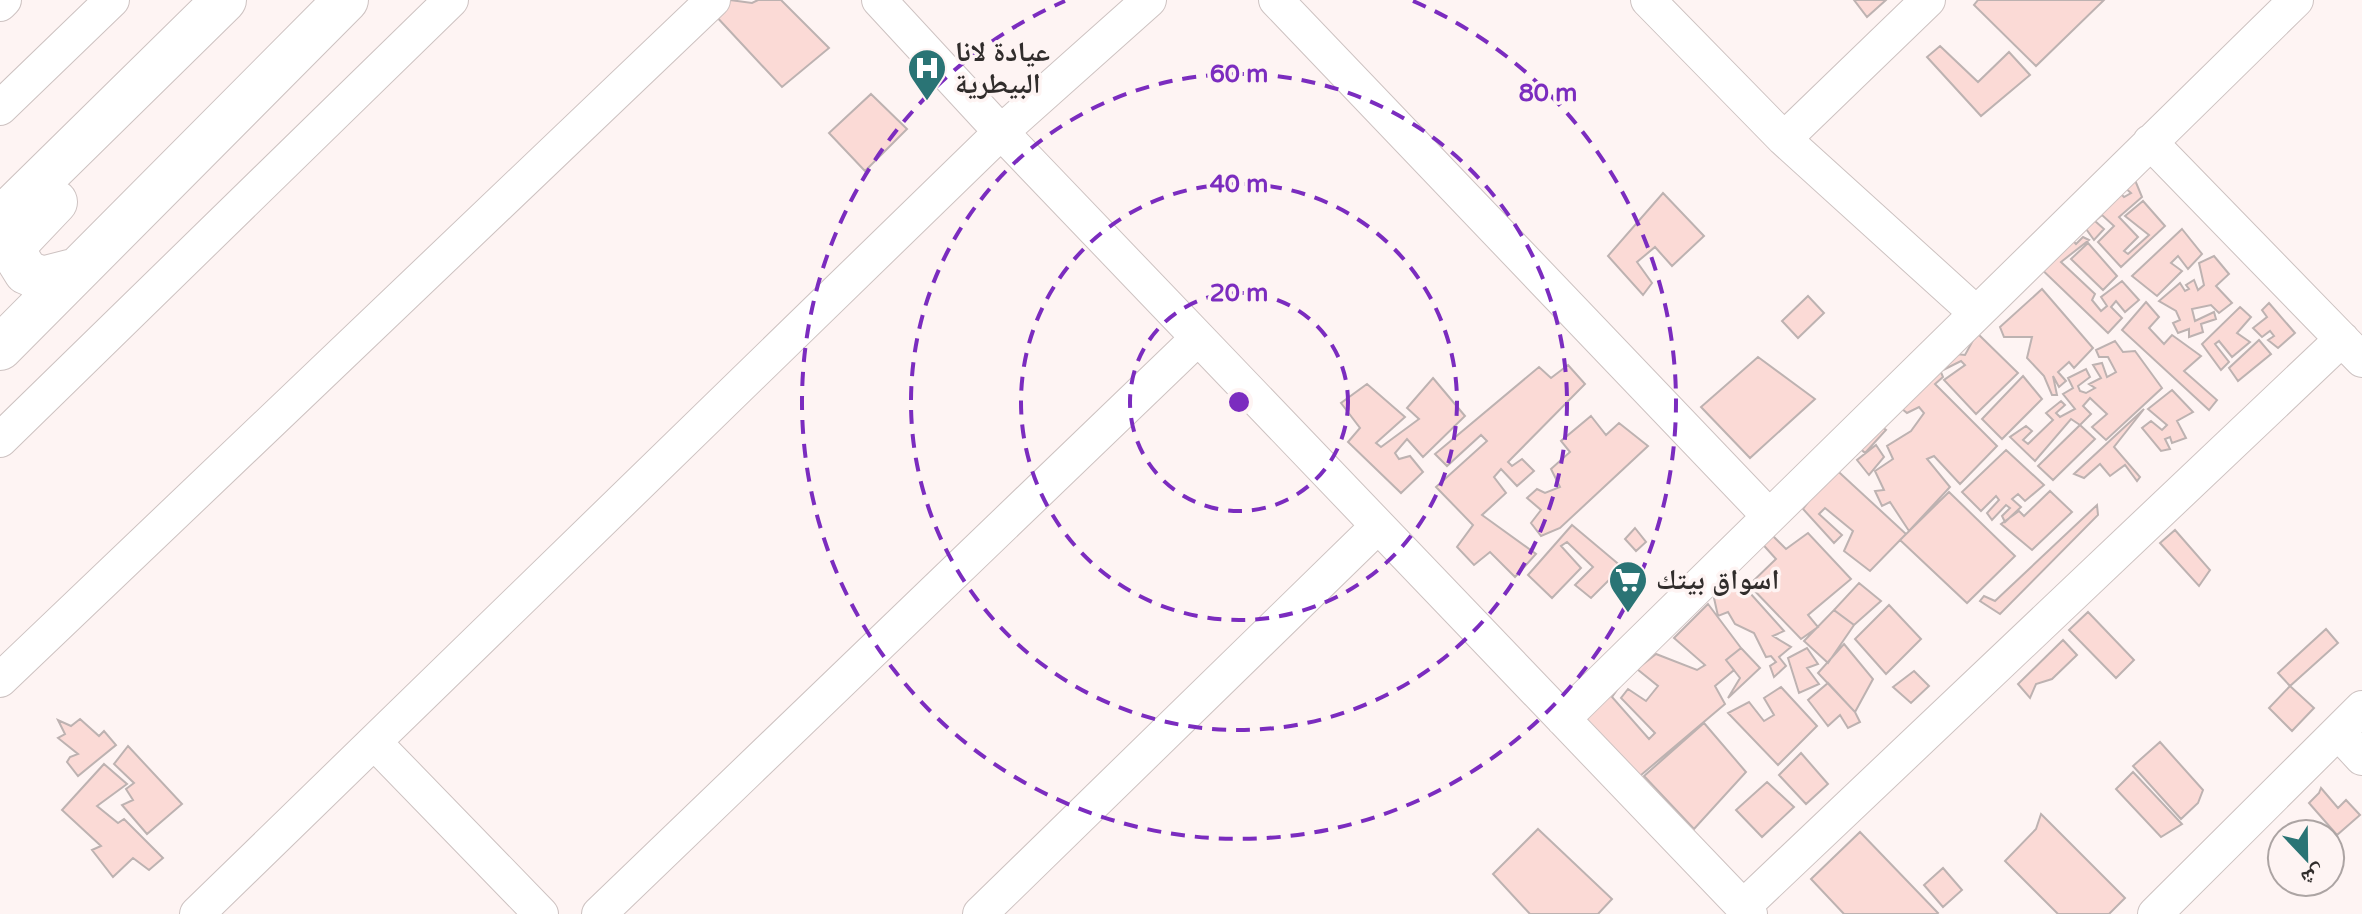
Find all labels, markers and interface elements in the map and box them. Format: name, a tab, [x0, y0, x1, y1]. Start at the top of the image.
place label: عيادة لانا البيطرية	[955, 35, 1050, 101]
hospital icon: عيادة لانا البيطرية	[906, 47, 948, 102]
text: 60 m	[1210, 60, 1268, 89]
text: 80 m	[1519, 79, 1577, 108]
text: 40 m	[1210, 170, 1268, 199]
text: 20 m	[1210, 279, 1268, 308]
centre of rings	[1225, 388, 1253, 416]
supermarket icon: اسواق بيتك	[1607, 559, 1649, 614]
place label: اسواق بيتك	[1656, 563, 1779, 597]
north arrow	[2266, 818, 2346, 898]
text: ش	[2297, 859, 2329, 892]

